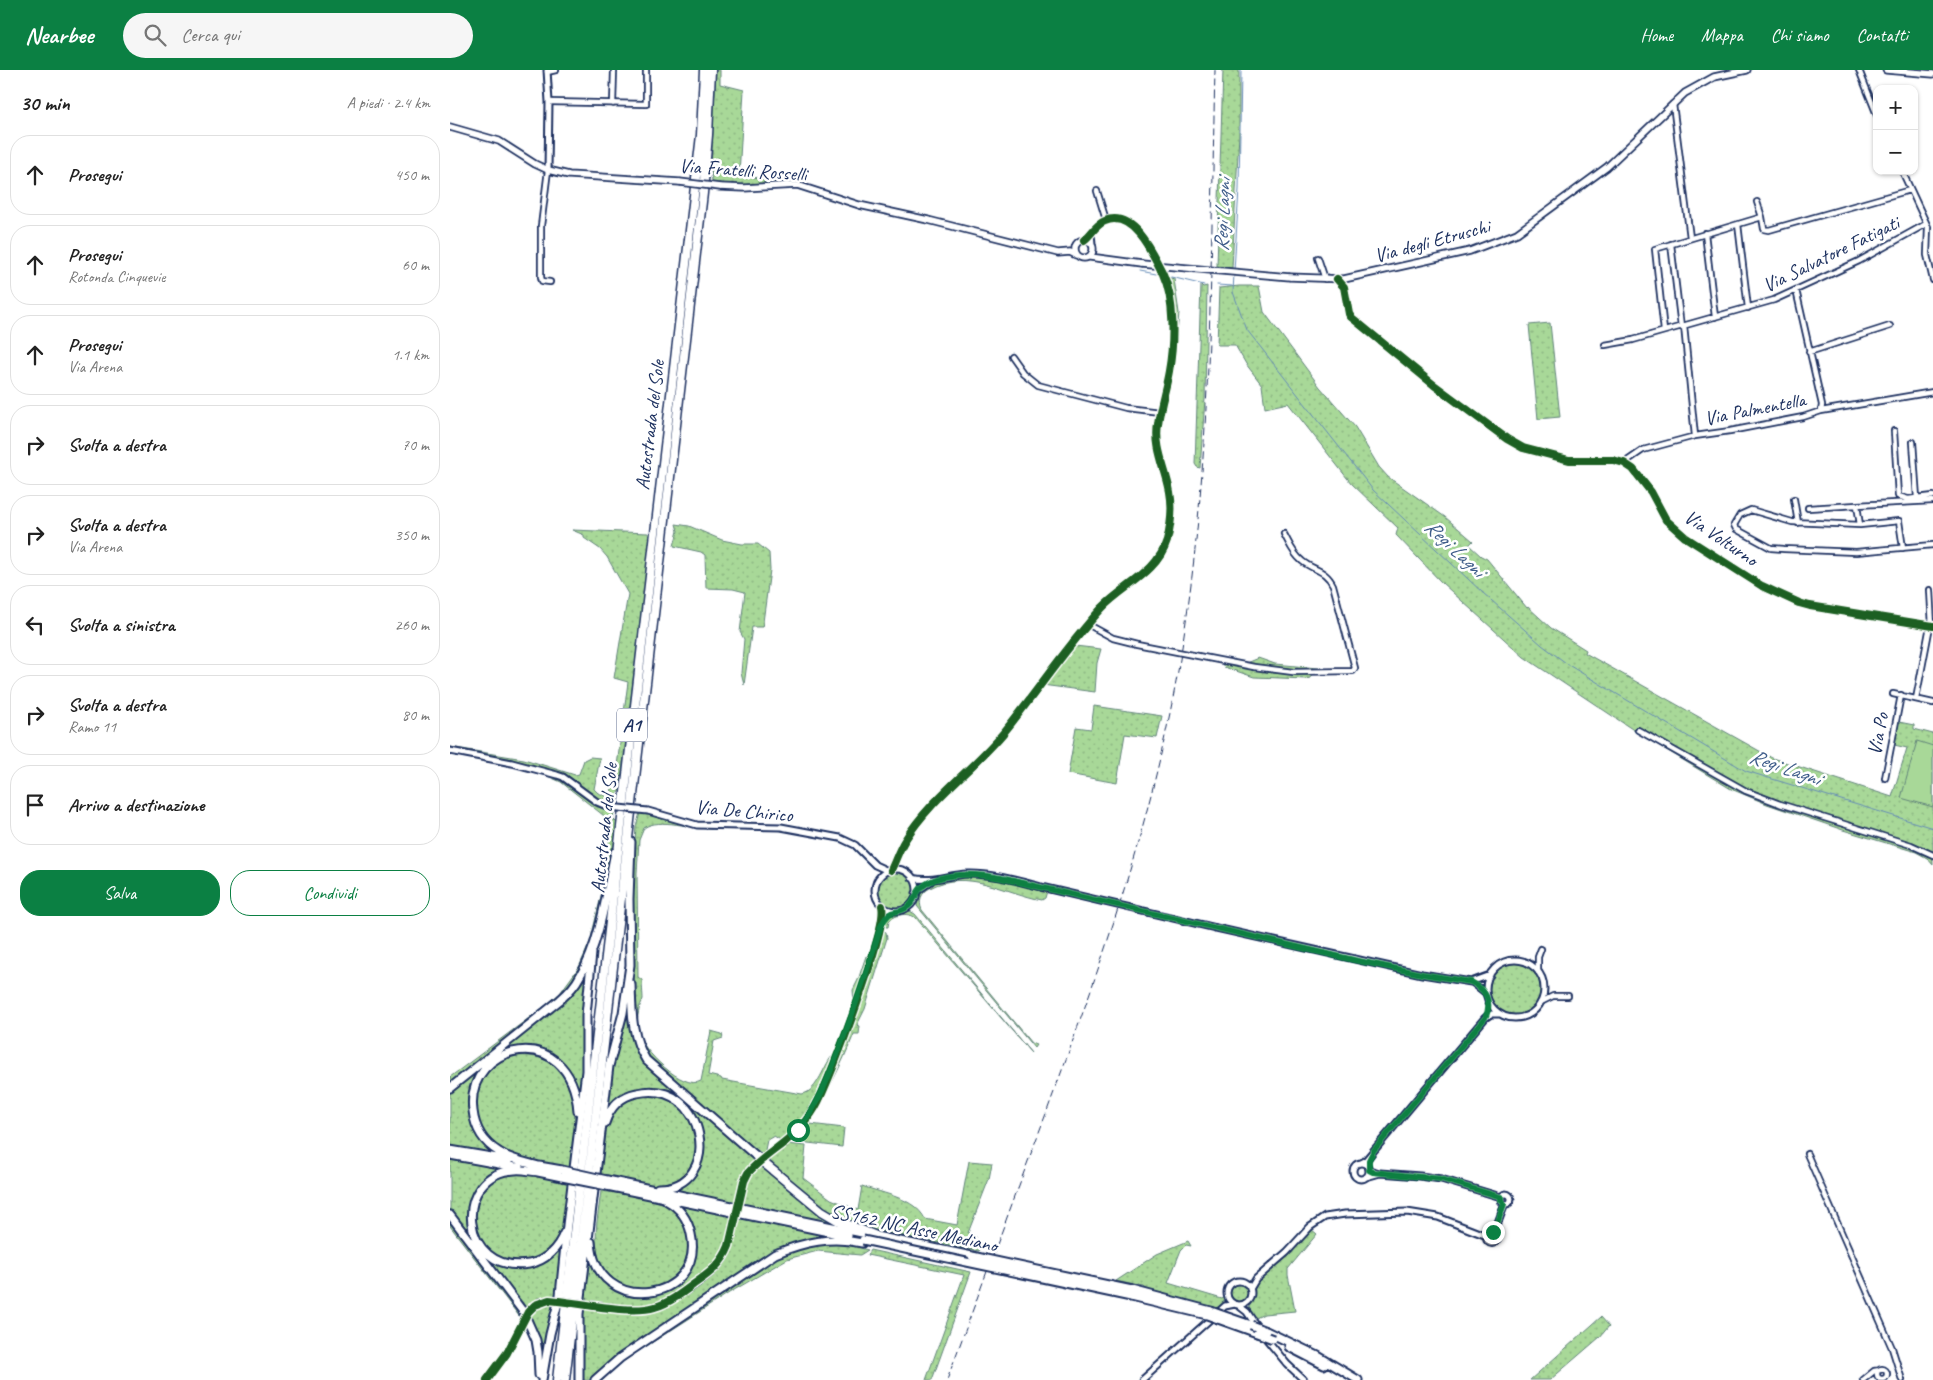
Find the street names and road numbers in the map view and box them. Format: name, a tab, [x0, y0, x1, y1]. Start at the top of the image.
street label: Via Fratelli Rosselli	[678, 153, 810, 187]
street label: Via Salvatore Fatigati	[1759, 209, 1905, 298]
street label: Via degli Etruschi	[1372, 213, 1495, 268]
street label: Autostrada del Sole	[630, 357, 671, 491]
street label: Via Palmentella	[1702, 387, 1809, 431]
street label: Via Volturno	[1679, 504, 1764, 573]
road number: A1	[617, 708, 647, 742]
street label: Via Po	[1862, 710, 1895, 757]
street label: Autostrada del Sole	[585, 760, 623, 894]
street label: Via De Chirico	[694, 794, 795, 828]
street label: SS162 NC Asse Mediano	[828, 1198, 1002, 1258]

